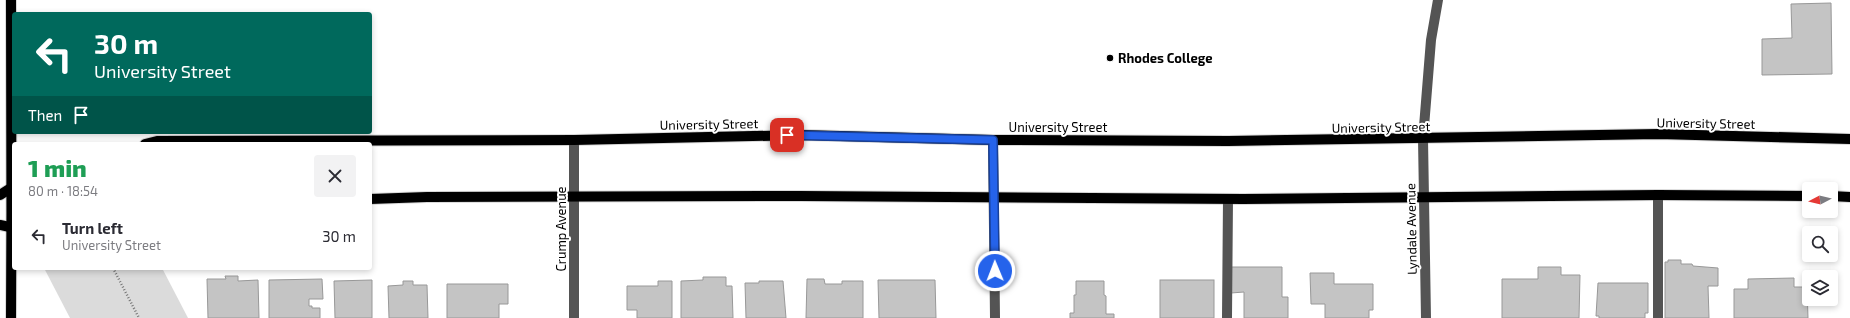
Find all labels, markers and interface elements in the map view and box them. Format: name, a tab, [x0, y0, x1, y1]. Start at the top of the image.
text: 30 m	[94, 26, 158, 60]
icon: left	[28, 28, 80, 80]
place label: Rhodes College	[1118, 50, 1213, 66]
marker: Rhodes College	[1105, 53, 1115, 63]
text: University Street	[94, 60, 231, 82]
icon: arrive	[70, 104, 92, 126]
text: Then	[28, 106, 62, 124]
street label: University Street	[1656, 114, 1756, 132]
street label: University Street	[659, 115, 759, 133]
pin	[770, 118, 804, 152]
street label: University Street	[1331, 118, 1431, 136]
street label: University Street	[1009, 119, 1107, 135]
icon: arrive	[776, 124, 798, 146]
text: 1 min	[28, 153, 87, 182]
button: close	[314, 155, 356, 197]
north arrow	[1802, 182, 1838, 218]
map controls	[1802, 182, 1838, 306]
text: 80 m · 18:54	[28, 183, 98, 199]
street label: Lyndale Avenue	[1402, 183, 1420, 275]
street label: Crump Avenue	[553, 186, 569, 272]
text: Turn left	[62, 219, 123, 237]
icon: left	[28, 225, 50, 247]
button: search	[1802, 226, 1838, 262]
text: 30 m	[322, 227, 356, 245]
text: University Street	[62, 237, 161, 253]
position arrow	[974, 250, 1016, 292]
button: layers	[1802, 270, 1838, 306]

